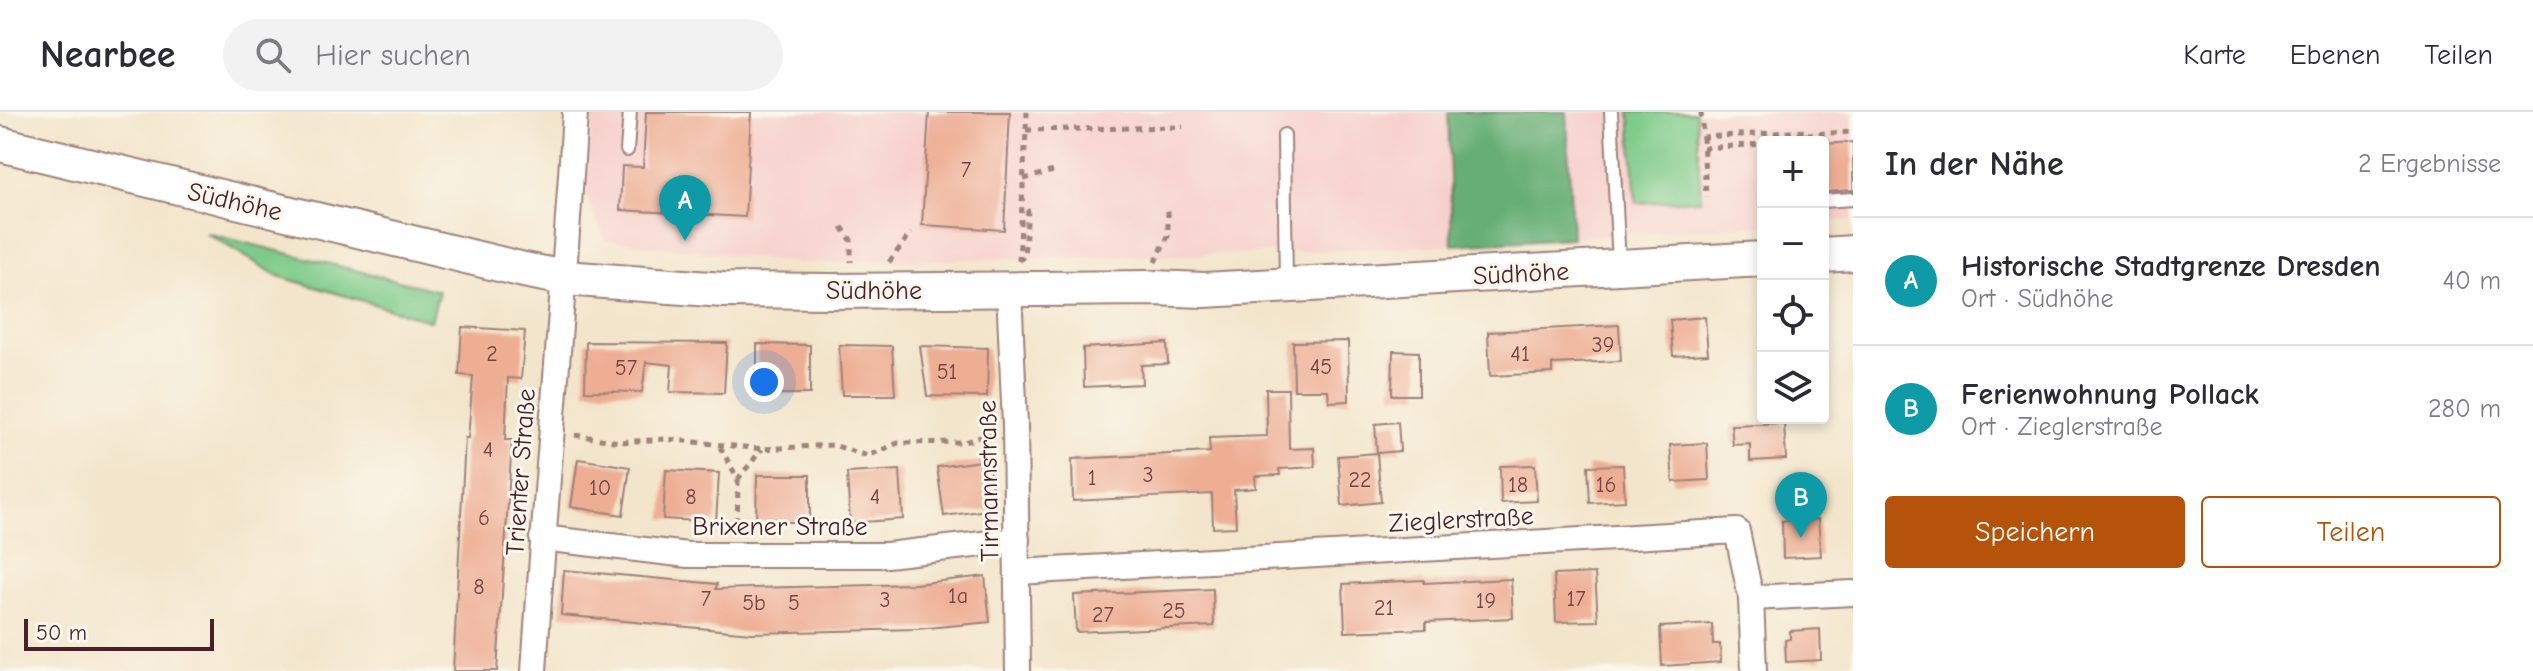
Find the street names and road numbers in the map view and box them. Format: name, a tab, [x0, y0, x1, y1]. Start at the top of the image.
street label: Südhöhe	[185, 177, 285, 227]
street label: Südhöhe	[1472, 257, 1570, 291]
street label: Südhöhe	[826, 276, 922, 306]
street label: Trienter Straße	[500, 387, 542, 557]
street label: Tirmannstraße	[973, 400, 1005, 562]
street label: Zieglerstraße	[1388, 501, 1534, 539]
street label: Brixener Straße	[692, 512, 868, 542]

